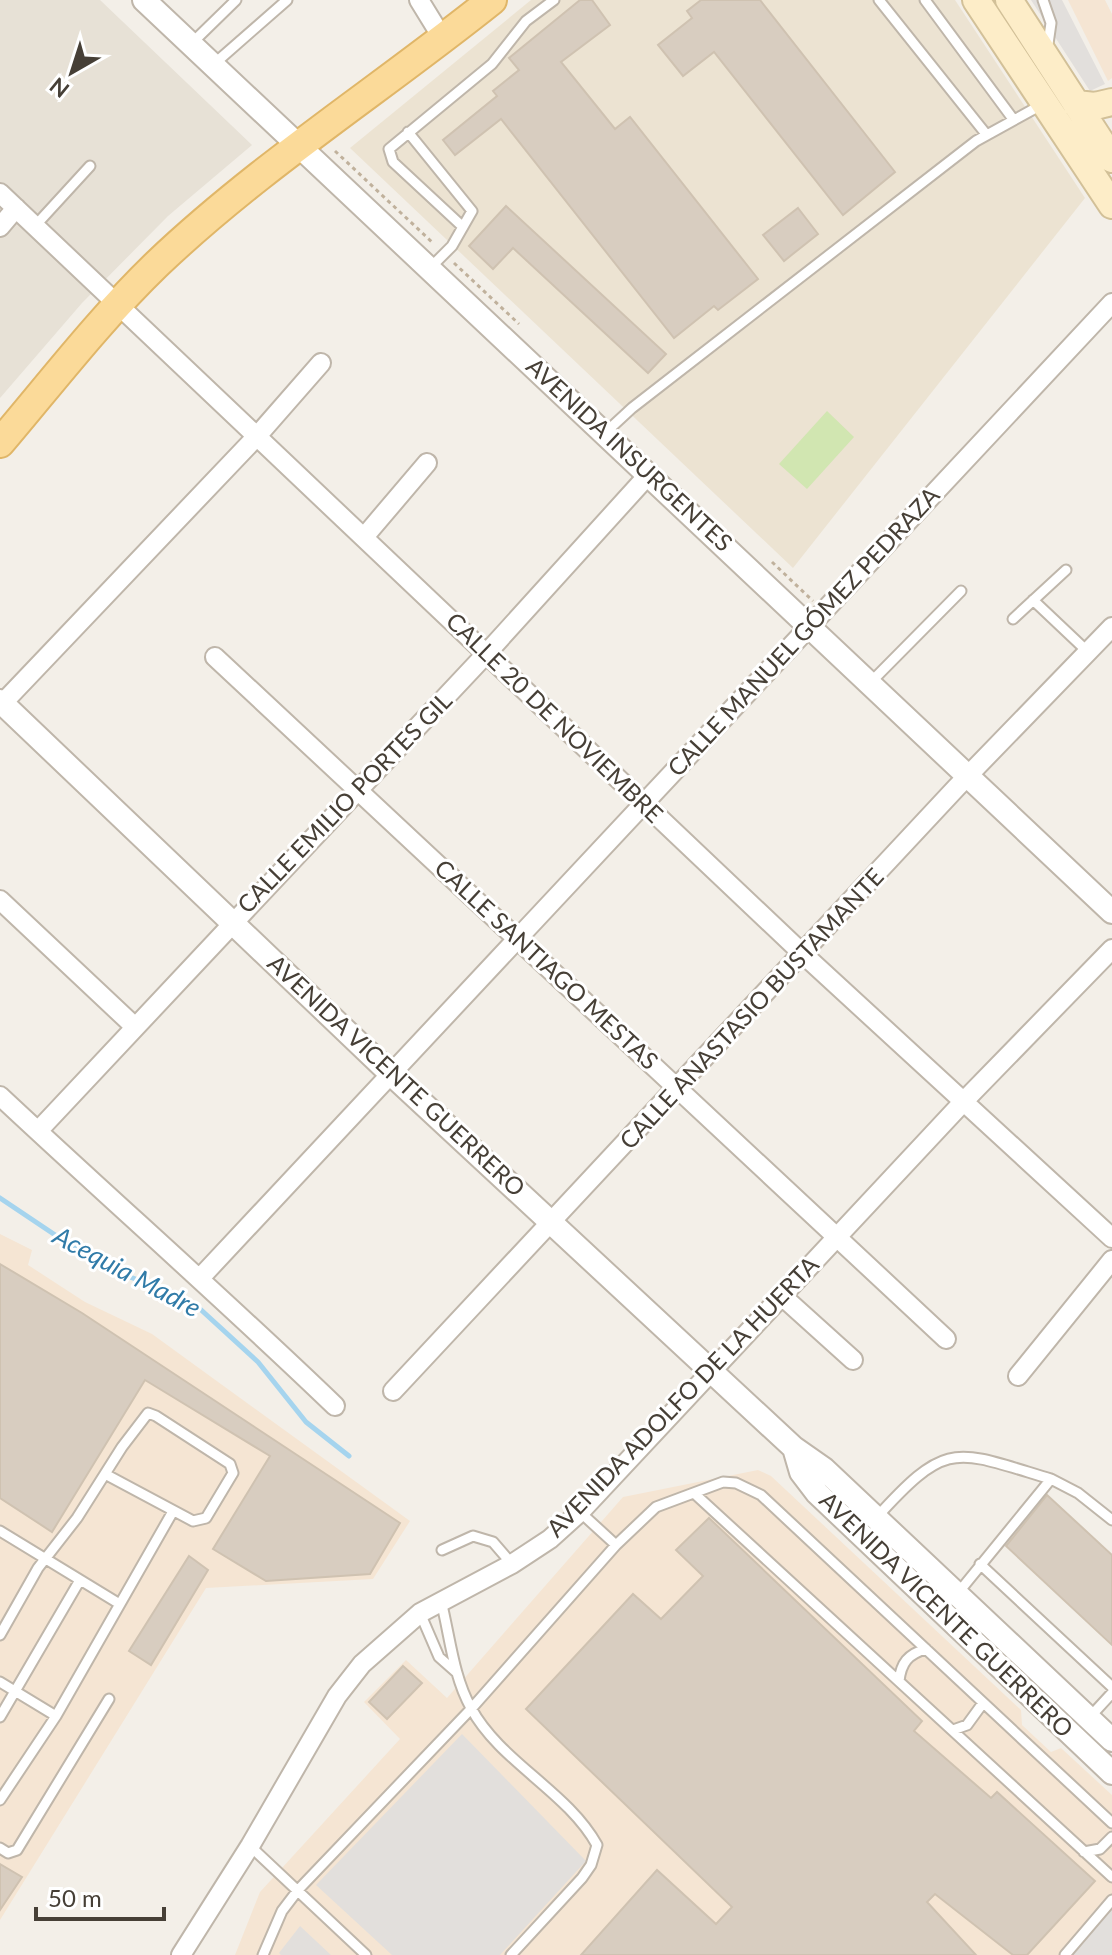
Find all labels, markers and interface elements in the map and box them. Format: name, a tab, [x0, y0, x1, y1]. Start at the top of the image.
north arrow	[32, 32, 112, 112]
text: N	[44, 72, 74, 104]
street label: AVENIDA INSURGENTES	[521, 351, 739, 557]
street label: CALLE MANUEL GÓMEZ PEDRAZA	[661, 480, 945, 782]
street label: CALLE 20 DE NOVIEMBRE	[441, 606, 669, 828]
street label: CALLE EMILIO PORTES GIL	[231, 685, 457, 919]
street label: CALLE SANTIAGO MESTAS	[429, 853, 665, 1075]
street label: CALLE ANASTASIO BUSTAMANTE	[613, 861, 889, 1154]
street label: AVENIDA VICENTE GUERRERO	[262, 948, 532, 1202]
water label: Acequia Madre	[47, 1218, 207, 1323]
street label: AVENIDA ADOLFO DE LA HUERTA	[540, 1249, 824, 1542]
street label: AVENIDA VICENTE GUERRERO	[814, 1485, 1080, 1743]
scale bar	[36, 1871, 164, 1921]
text: 50 m	[48, 1883, 102, 1912]

